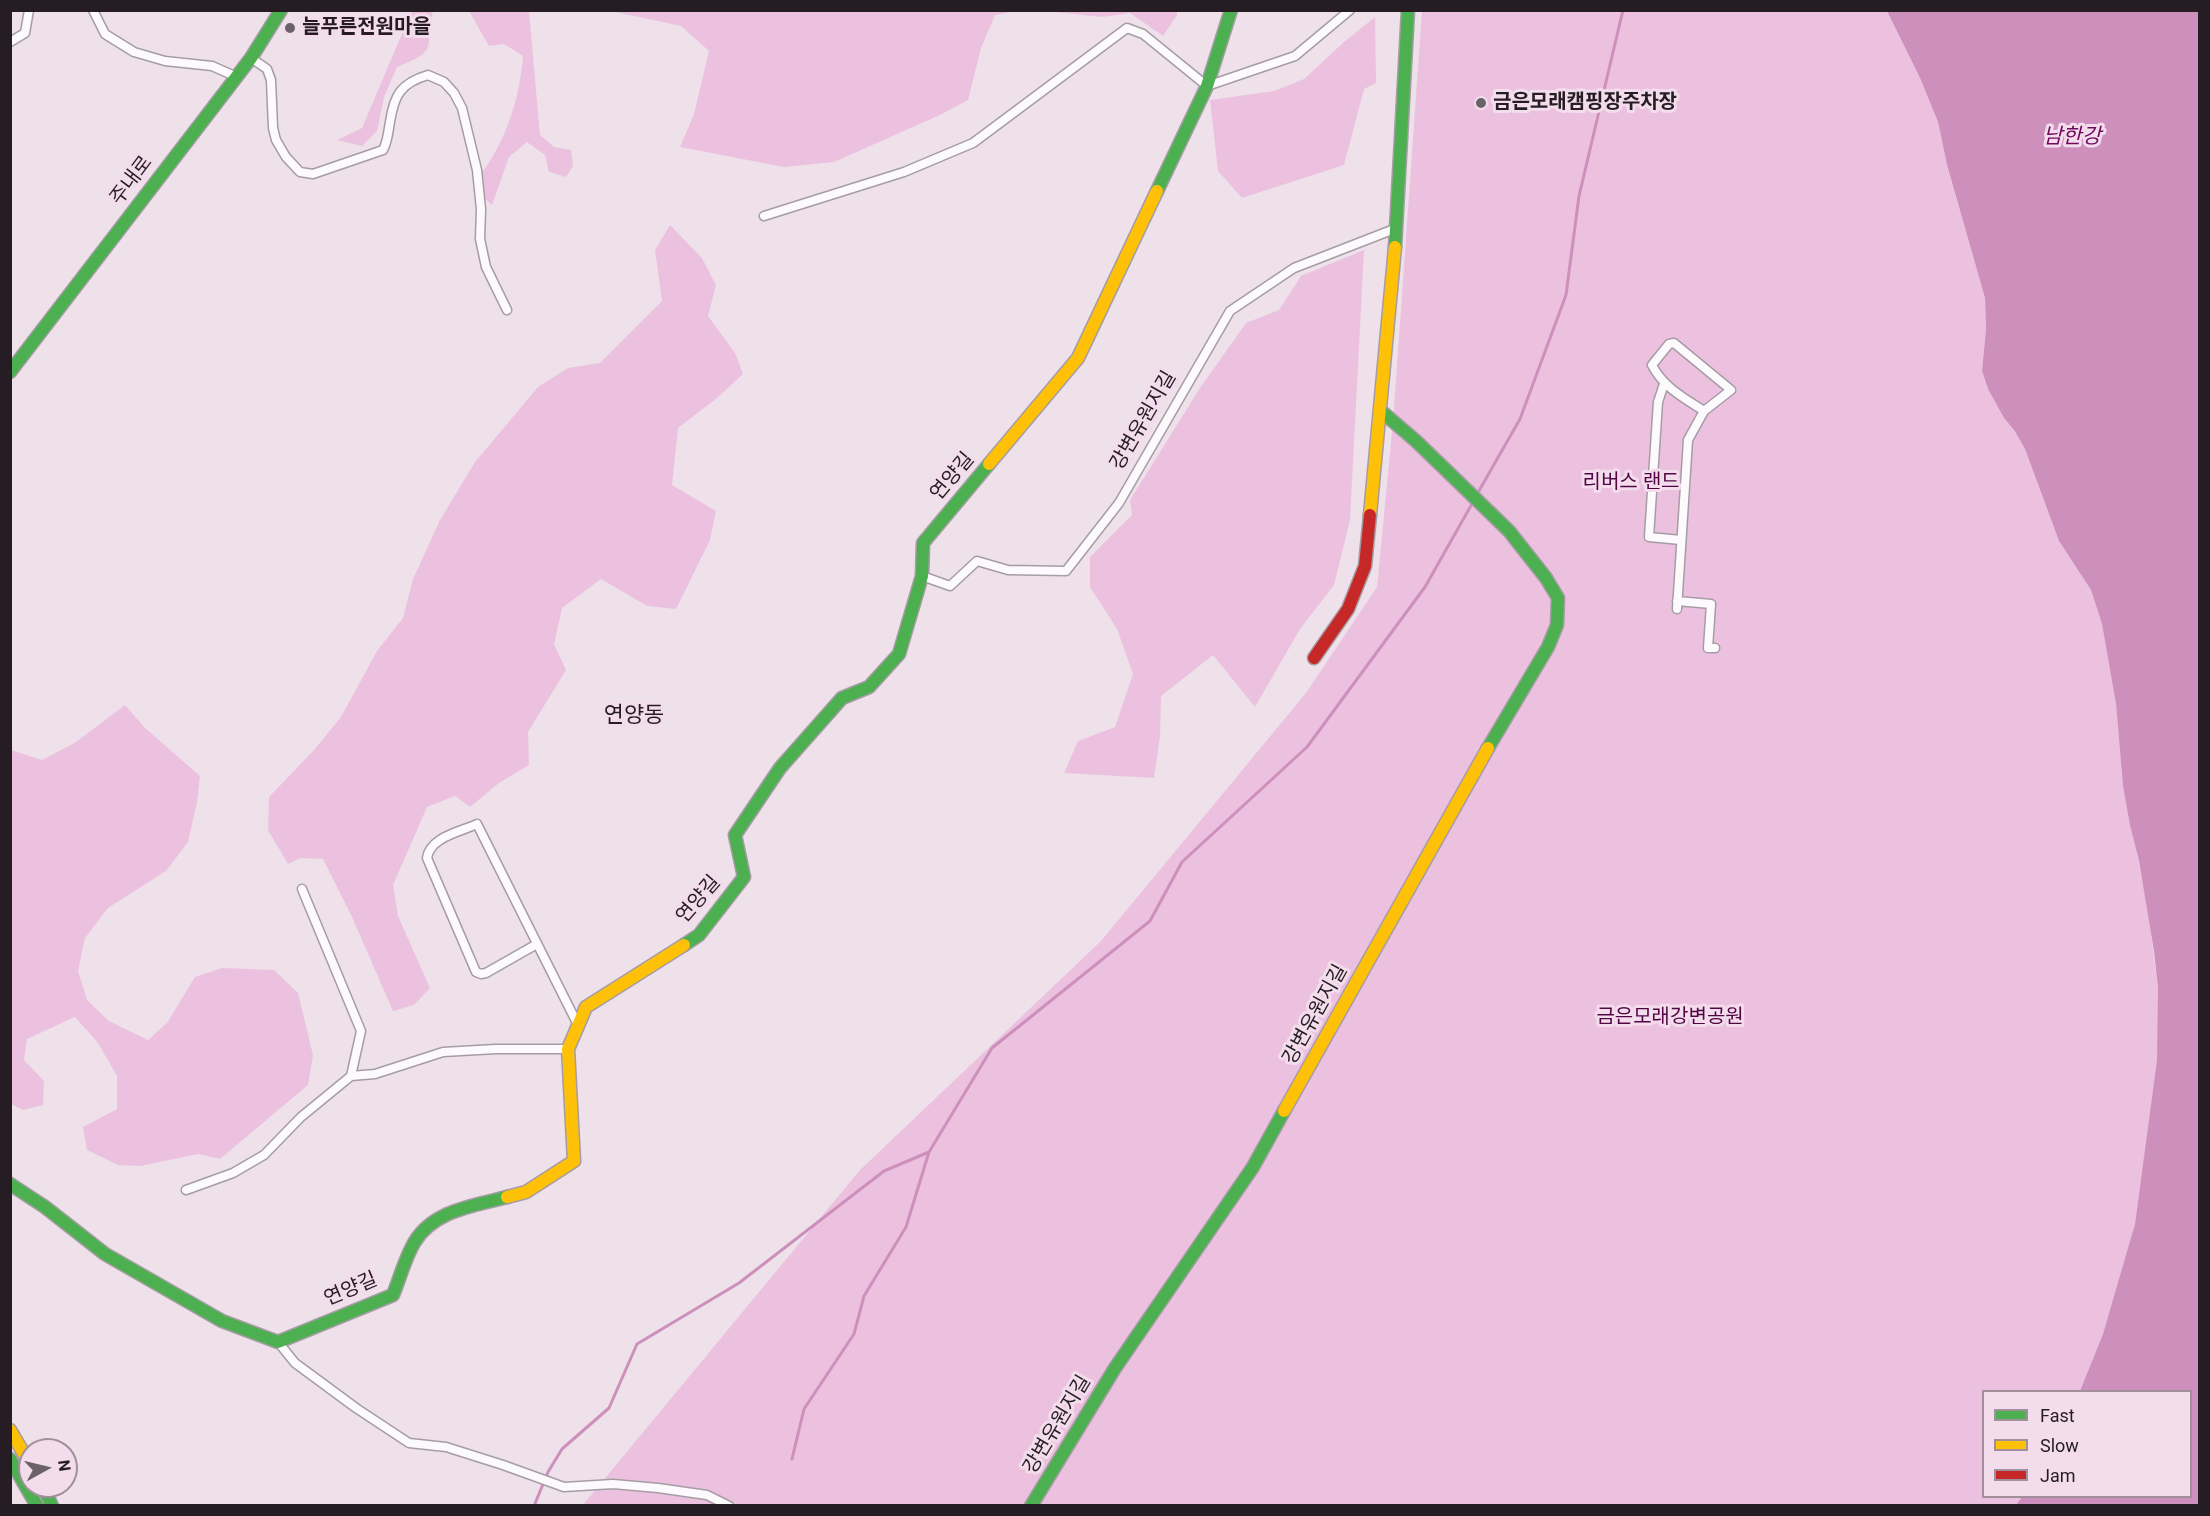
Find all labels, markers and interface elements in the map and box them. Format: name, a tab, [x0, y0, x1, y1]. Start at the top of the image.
place label: 늘푸른전원마을	[302, 16, 431, 40]
marker: 늘푸른전원마을	[283, 21, 297, 35]
place label: 금은모래캠핑장주차장	[1493, 91, 1677, 115]
marker: 금은모래캠핑장주차장	[1474, 96, 1488, 110]
water label: 남한강	[2043, 125, 2101, 151]
street label: 주내로	[106, 152, 158, 210]
street label: 강변유원지길	[1106, 367, 1182, 475]
street label: 연양길	[926, 448, 980, 506]
park label: 리버스 랜드	[1583, 471, 1679, 495]
district label: 연양동	[604, 703, 664, 729]
street label: 연양길	[672, 871, 726, 929]
street label: 강변유원지길	[1279, 961, 1353, 1069]
park label: 금은모래강변공원	[1596, 1006, 1744, 1030]
street label: 연양길	[321, 1268, 381, 1312]
street label: 강변유원지길	[1019, 1372, 1097, 1478]
legend	[1982, 1390, 2192, 1498]
text: Fast	[2040, 1405, 2075, 1426]
text: Slow	[2040, 1435, 2079, 1456]
north arrow	[18, 1438, 78, 1498]
text: N	[54, 1459, 75, 1473]
text: Jam	[2040, 1465, 2076, 1486]

